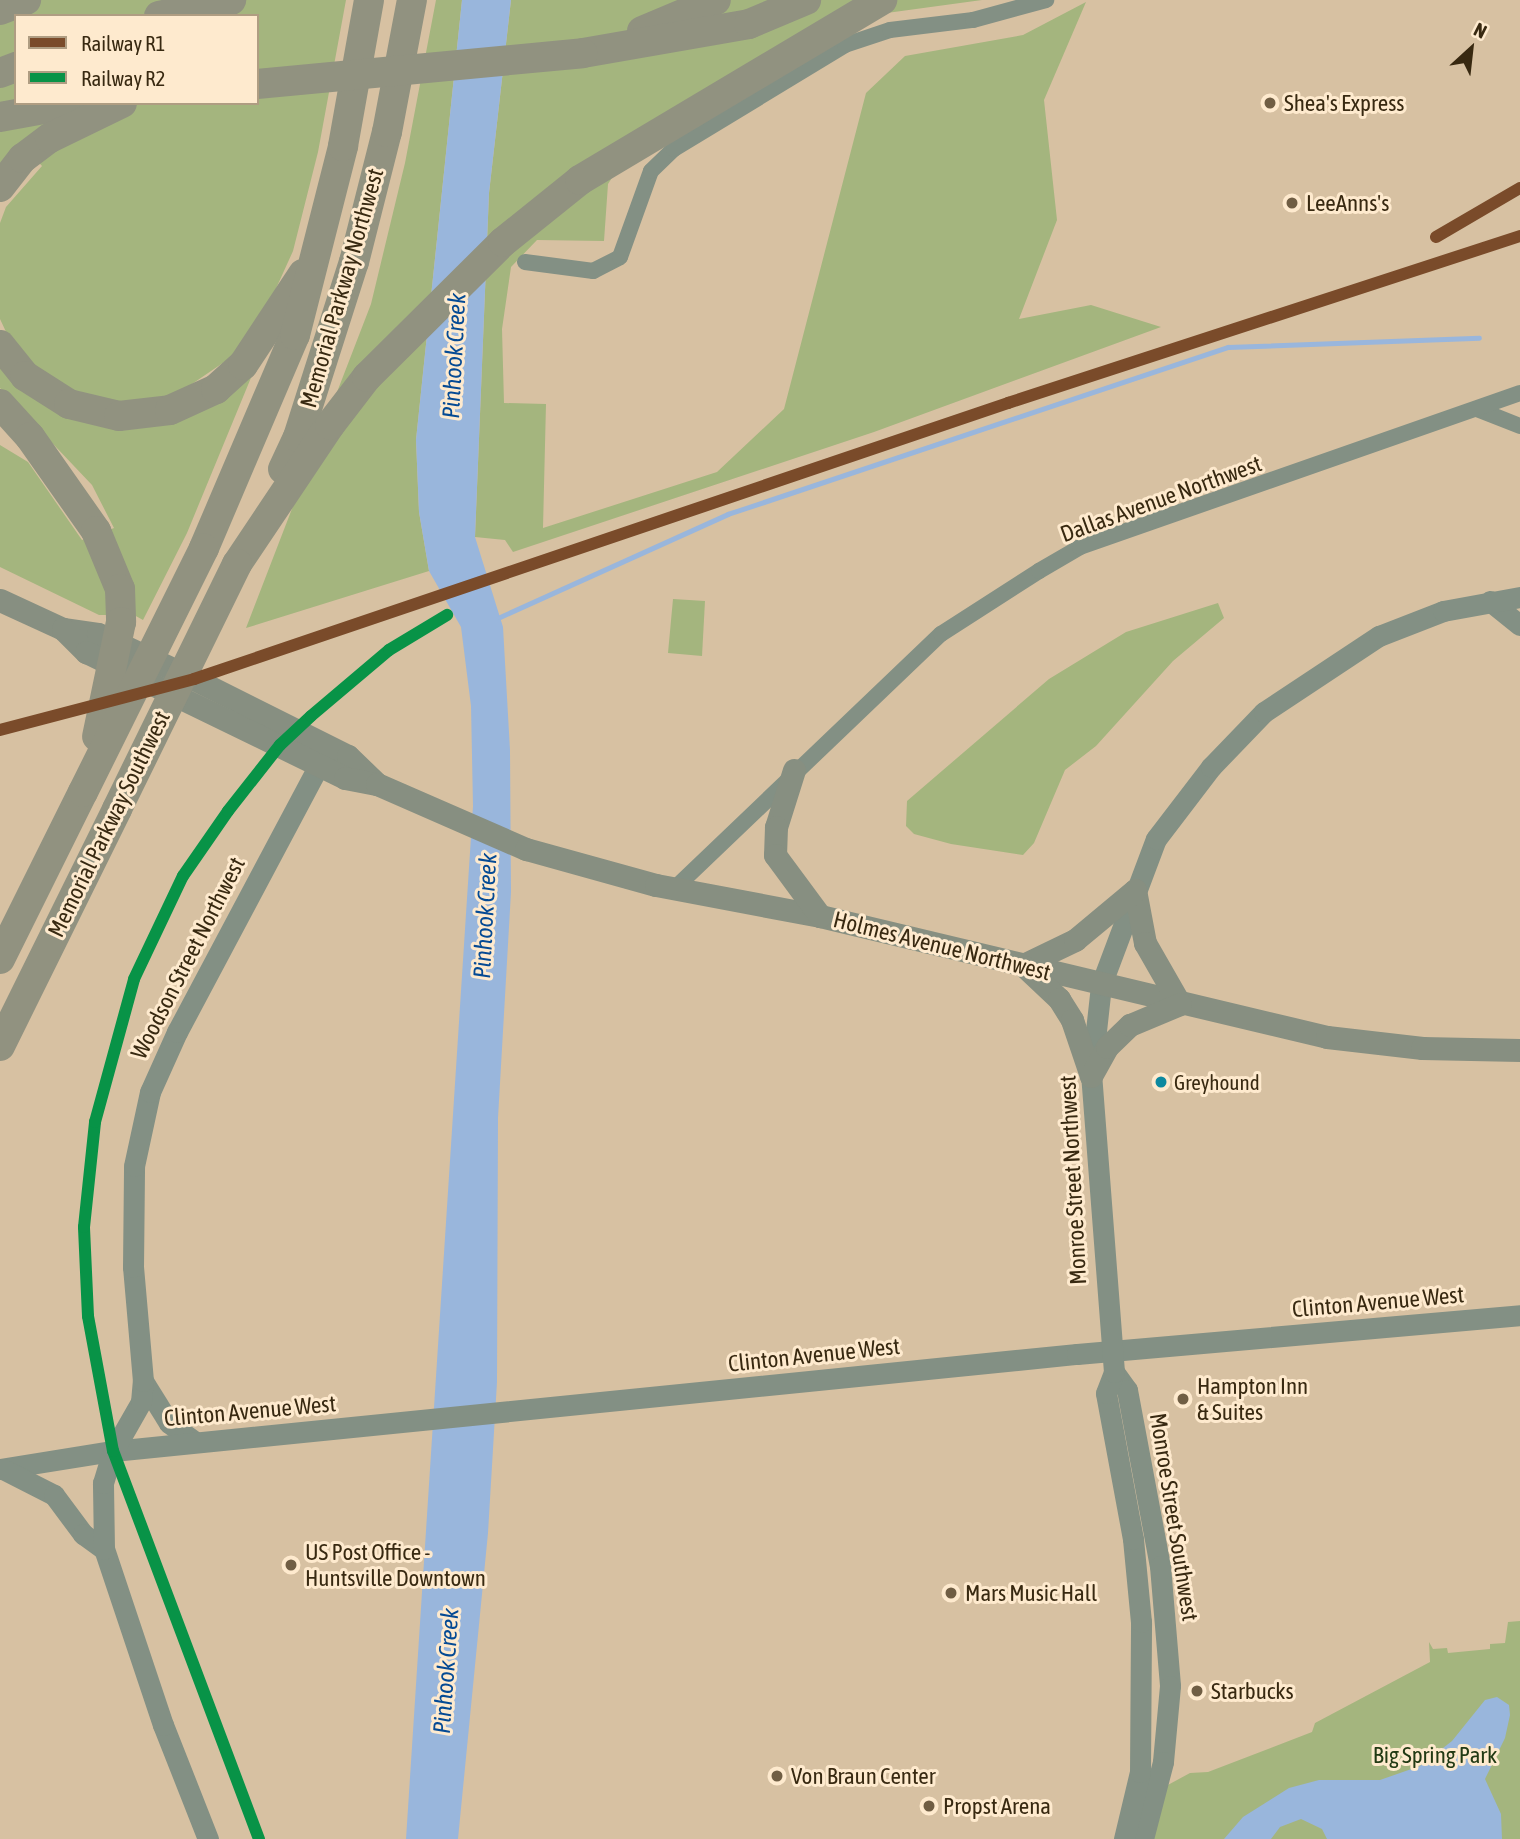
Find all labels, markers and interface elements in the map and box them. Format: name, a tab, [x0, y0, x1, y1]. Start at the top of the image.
legend	[14, 14, 259, 105]
north arrow	[1436, 14, 1506, 84]
text: N	[1471, 18, 1491, 43]
text: Railway R1	[81, 31, 165, 55]
text: Railway R2	[81, 66, 165, 90]
place label: Shea's Express	[1284, 89, 1404, 117]
marker: Shea's Express	[1262, 95, 1278, 111]
street label: Memorial Parkway Northwest	[295, 165, 389, 411]
place label: LeeAnns's	[1306, 189, 1389, 217]
marker: LeeAnns's	[1284, 195, 1300, 211]
water label: Pinhook Creek	[436, 293, 472, 419]
street label: Dallas Avenue Northwest	[1057, 450, 1265, 548]
street label: Memorial Parkway Southwest	[42, 706, 176, 942]
street label: Woodson Street Northwest	[125, 852, 251, 1064]
water label: Pinhook Creek	[467, 853, 503, 979]
street label: Holmes Avenue Northwest	[831, 906, 1053, 986]
place label: Greyhound	[1174, 1069, 1260, 1095]
street label: Monroe Street Northwest	[1054, 1075, 1092, 1285]
marker: Greyhound	[1154, 1075, 1168, 1089]
street label: Clinton Avenue West	[1291, 1281, 1465, 1323]
street label: Clinton Avenue West	[727, 1332, 901, 1378]
place label: Hampton Inn & Suites	[1197, 1372, 1308, 1426]
street label: Clinton Avenue West	[163, 1390, 337, 1432]
marker: Hampton Inn & Suites	[1175, 1391, 1191, 1407]
street label: Monroe Street Southwest	[1144, 1411, 1204, 1623]
place label: US Post Office - Huntsville Downtown	[305, 1538, 486, 1592]
marker: US Post Office - Huntsville Downtown	[283, 1557, 299, 1573]
place label: Mars Music Hall	[965, 1579, 1097, 1607]
marker: Mars Music Hall	[943, 1585, 959, 1601]
water label: Pinhook Creek	[427, 1607, 465, 1735]
place label: Starbucks	[1211, 1677, 1294, 1705]
marker: Starbucks	[1189, 1683, 1205, 1699]
park label: Big Spring Park	[1373, 1741, 1497, 1769]
place label: Von Braun Center	[791, 1762, 936, 1790]
marker: Von Braun Center	[769, 1768, 785, 1784]
place label: Propst Arena	[943, 1792, 1051, 1820]
marker: Propst Arena	[921, 1798, 937, 1814]

